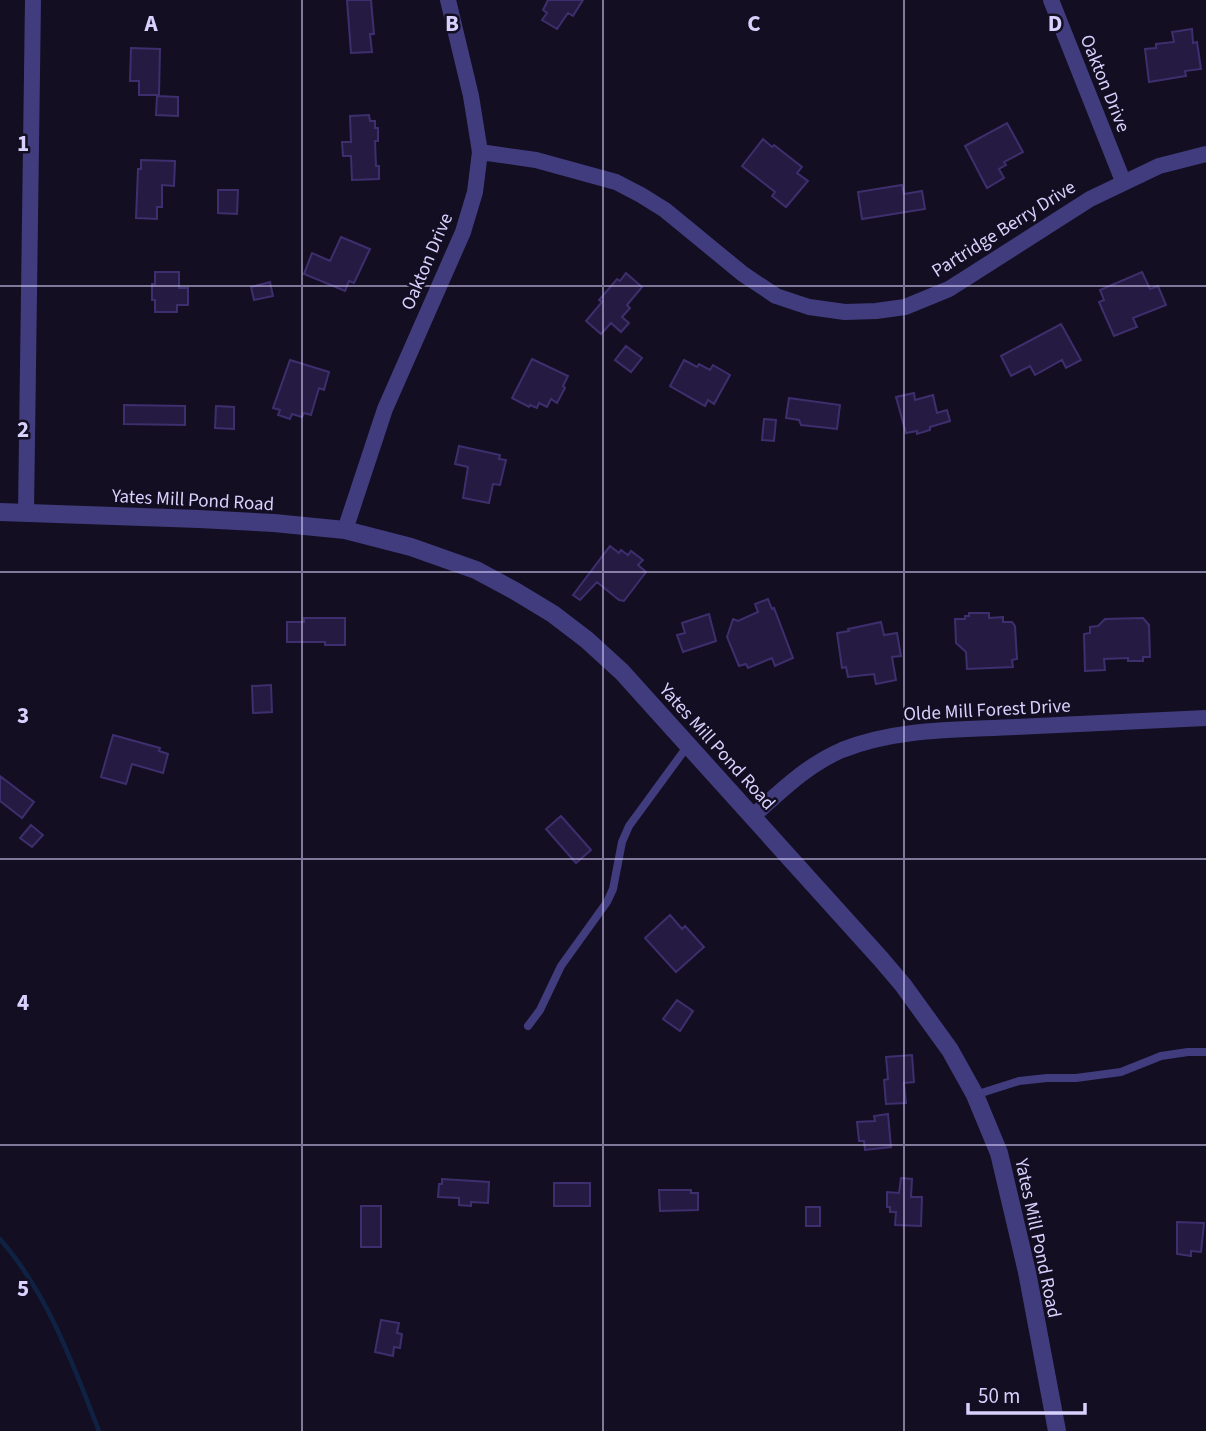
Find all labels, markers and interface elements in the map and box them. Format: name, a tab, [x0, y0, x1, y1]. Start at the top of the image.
text: A	[143, 7, 158, 40]
text: B	[445, 7, 459, 40]
text: C	[747, 7, 761, 40]
text: D	[1048, 7, 1062, 40]
street label: Oakton Drive	[1073, 31, 1136, 136]
text: 1	[17, 127, 29, 160]
street label: Partridge Berry Drive	[927, 174, 1081, 284]
street label: Oakton Drive	[395, 209, 460, 314]
text: 2	[17, 413, 29, 446]
street label: Yates Mill Pond Road	[110, 483, 275, 518]
street label: Yates Mill Pond Road	[652, 677, 781, 816]
street label: Olde Mill Forest Drive	[903, 693, 1071, 728]
text: 3	[17, 699, 29, 732]
text: 4	[17, 986, 29, 1019]
street label: Yates Mill Pond Road	[1007, 1155, 1068, 1321]
text: 5	[17, 1272, 29, 1305]
scale bar	[968, 1372, 1085, 1416]
text: 50 m	[978, 1381, 1020, 1411]

